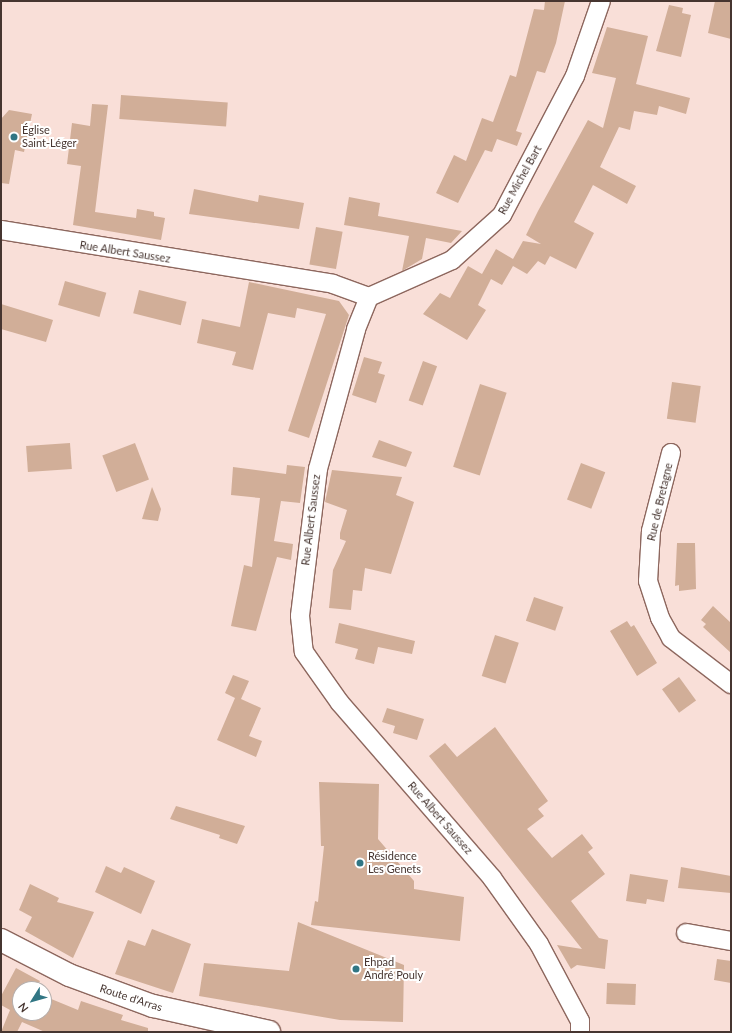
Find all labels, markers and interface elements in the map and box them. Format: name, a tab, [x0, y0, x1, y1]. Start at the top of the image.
place label: Église Saint-Léger	[22, 124, 77, 150]
marker: Église Saint-Léger	[9, 132, 19, 142]
street label: Rue Michel Bart	[496, 143, 544, 217]
street label: Rue Albert Saussez	[79, 238, 171, 266]
street label: Rue de Bretagne	[645, 462, 675, 542]
street label: Rue Albert Saussez	[299, 474, 323, 566]
street label: Rue Albert Saussez	[405, 779, 475, 857]
place label: Résidence Les Genets	[368, 850, 421, 876]
marker: Résidence Les Genets	[355, 858, 365, 868]
place label: Ehpad André Pouly	[364, 956, 423, 982]
marker: Ehpad André Pouly	[351, 964, 361, 974]
north arrow	[12, 981, 52, 1021]
street label: Route d'Arras	[98, 982, 164, 1014]
text: N	[15, 1001, 31, 1015]

